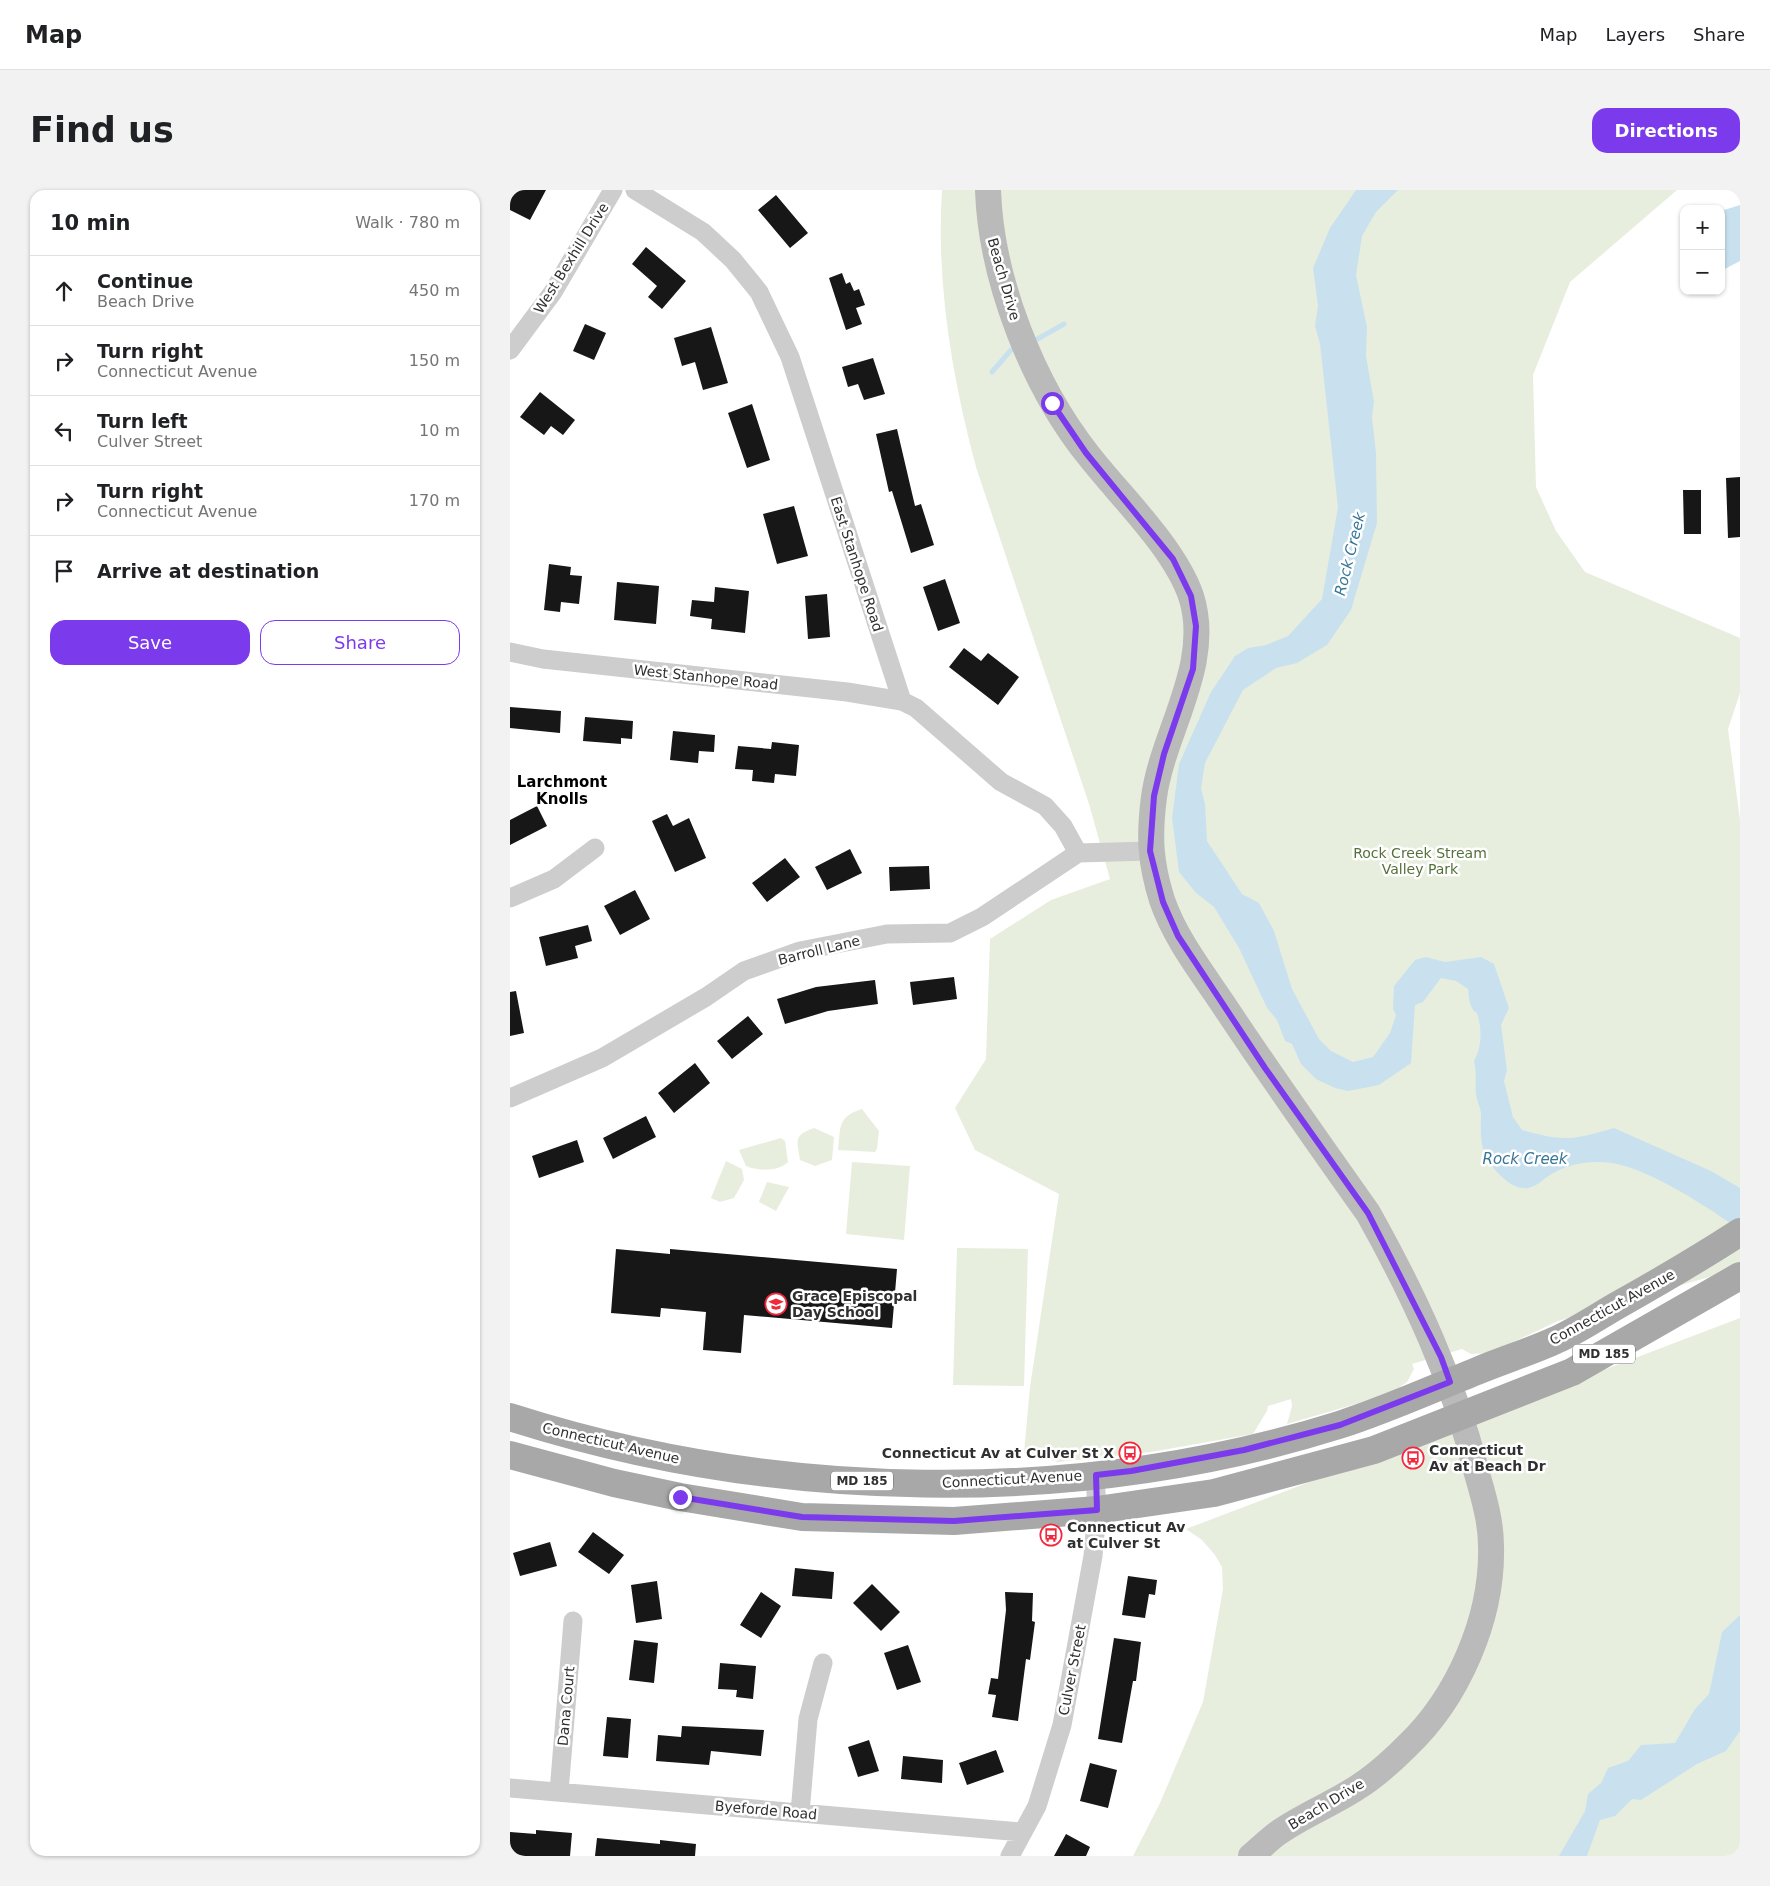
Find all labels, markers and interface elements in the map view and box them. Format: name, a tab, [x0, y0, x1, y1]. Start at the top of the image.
text: Map	[25, 21, 82, 49]
text: Map	[1539, 24, 1577, 45]
text: Layers	[1605, 24, 1665, 45]
text: Share	[1693, 24, 1745, 45]
button: Directions	[1592, 108, 1740, 153]
text: Find us	[30, 110, 174, 150]
street label: West Bexhill Drive	[530, 200, 612, 316]
map controls	[1680, 205, 1725, 295]
button: +	[1680, 205, 1725, 250]
text: 10 min	[50, 211, 131, 235]
text: Walk · 780 m	[355, 213, 460, 232]
street label: Beach Drive	[985, 236, 1023, 322]
button: −	[1680, 250, 1725, 295]
text: Continue	[97, 270, 193, 292]
icon: ahead	[50, 277, 78, 305]
text: 450 m	[409, 281, 460, 300]
text: Beach Drive	[97, 292, 194, 311]
text: Turn right	[97, 340, 203, 362]
icon: right	[50, 347, 78, 375]
text: 150 m	[409, 351, 460, 370]
text: Connecticut Avenue	[97, 362, 257, 381]
route start	[1041, 392, 1064, 415]
text: Turn left	[97, 410, 188, 432]
icon: left	[50, 417, 78, 445]
text: 10 m	[419, 421, 460, 440]
text: Culver Street	[97, 432, 202, 451]
text: Turn right	[97, 480, 203, 502]
icon: right	[50, 487, 78, 515]
text: 170 m	[409, 491, 460, 510]
street label: East Stanhope Road	[828, 494, 886, 634]
text: Connecticut Avenue	[97, 502, 257, 521]
water label: Rock Creek	[1331, 509, 1369, 597]
icon: arrive	[50, 557, 78, 585]
text: Arrive at destination	[97, 560, 319, 582]
button: Save	[50, 620, 250, 665]
button: Share	[260, 620, 460, 665]
street label: West Stanhope Road	[633, 661, 779, 693]
district label: Larchmont Knolls	[517, 773, 607, 808]
park label: Rock Creek Stream Valley Park	[1353, 845, 1487, 877]
street label: Barroll Lane	[776, 932, 862, 968]
water label: Rock Creek	[1482, 1150, 1569, 1168]
street label: Connecticut Avenue	[1547, 1266, 1677, 1348]
place label: Grace Episcopal Day School	[792, 1288, 917, 1320]
school or university icon: Grace Episcopal Day School	[764, 1292, 788, 1316]
road number: MD 185	[1573, 1344, 1635, 1364]
street label: Connecticut Avenue	[541, 1419, 681, 1467]
bus stop icon: Connecticut Av at Culver St X	[1118, 1441, 1142, 1465]
place label: Connecticut Av at Beach Dr	[1429, 1442, 1546, 1474]
place label: Connecticut Av at Culver St X	[882, 1445, 1114, 1461]
bus stop icon: Connecticut Av at Beach Dr	[1401, 1446, 1425, 1470]
street label: Connecticut Avenue	[942, 1467, 1082, 1491]
road number: MD 185	[831, 1472, 893, 1490]
route end	[669, 1486, 692, 1509]
place label: Connecticut Av at Culver St	[1067, 1519, 1185, 1551]
bus stop icon: Connecticut Av at Culver St	[1039, 1523, 1063, 1547]
street label: Culver Street	[1055, 1623, 1089, 1717]
street label: Dana Court	[555, 1665, 577, 1746]
street label: Beach Drive	[1285, 1775, 1367, 1833]
street label: Byeforde Road	[714, 1798, 818, 1822]

